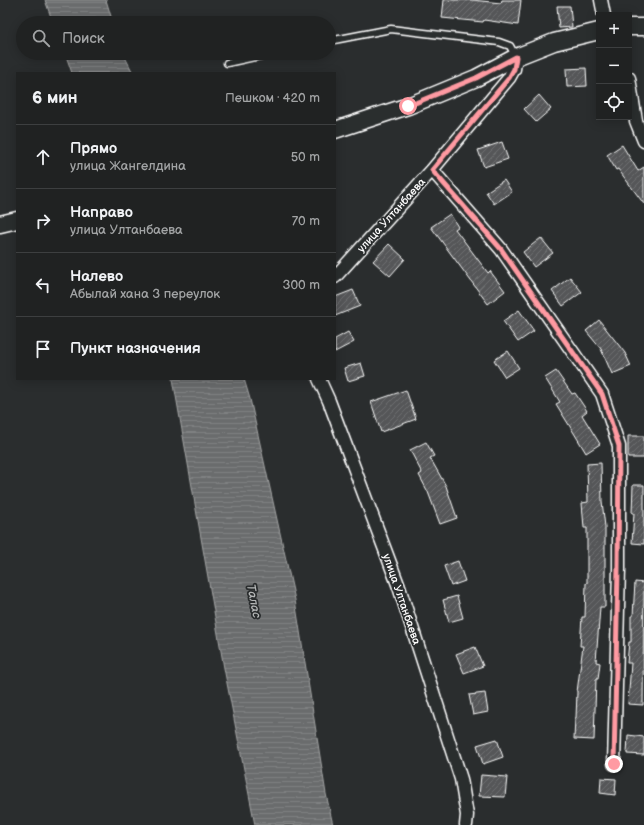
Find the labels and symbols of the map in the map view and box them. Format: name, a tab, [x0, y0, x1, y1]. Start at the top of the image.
route start	[399, 97, 417, 115]
street label: улица Ултанбаева	[355, 175, 428, 255]
street label: улица Ултанбаева	[380, 552, 423, 647]
water label: Талас	[243, 583, 264, 619]
route end	[605, 755, 623, 773]

